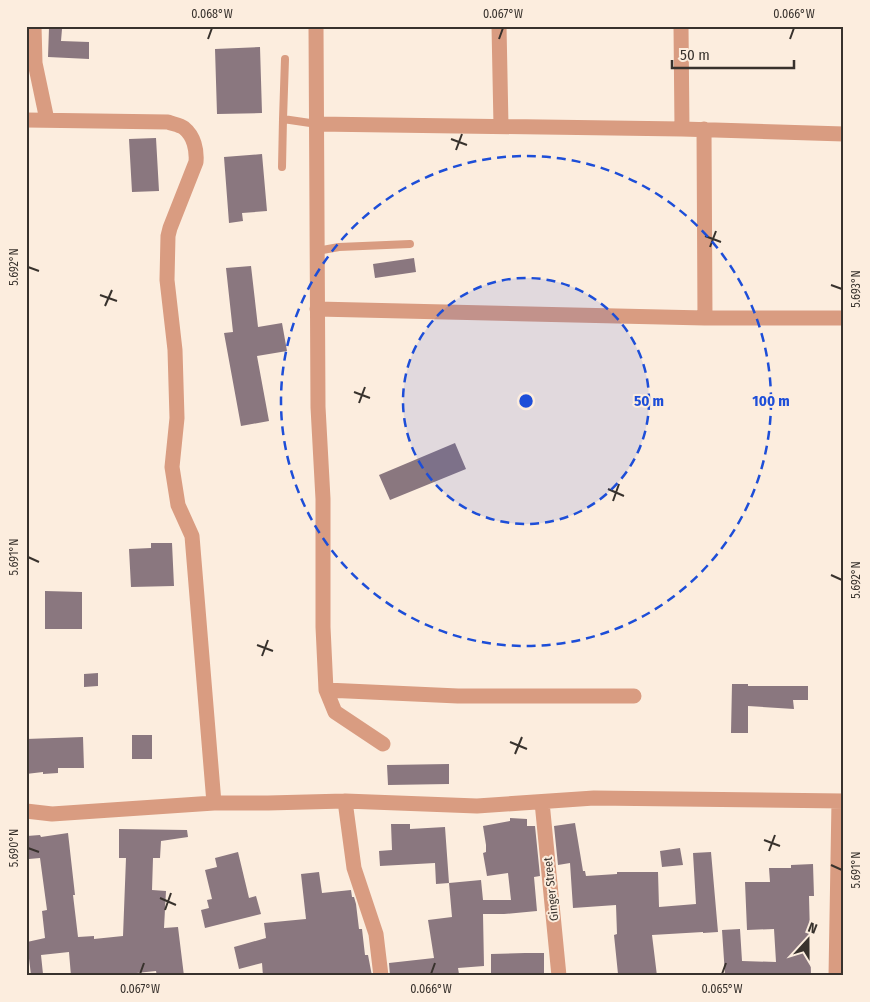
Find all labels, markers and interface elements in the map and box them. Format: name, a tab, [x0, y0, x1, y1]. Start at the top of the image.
text: 0.068°W	[191, 7, 233, 21]
text: 0.067°W	[483, 7, 523, 21]
text: 0.066°W	[773, 7, 815, 21]
scale bar	[672, 38, 795, 70]
text: 50 m	[680, 46, 710, 64]
text: 5.692°N	[7, 248, 21, 286]
text: 5.693°N	[849, 270, 863, 308]
centre of rings	[517, 392, 535, 410]
text: 50 m	[634, 392, 664, 410]
text: 100 m	[752, 392, 790, 410]
text: 5.691°N	[7, 539, 21, 575]
text: 5.692°N	[849, 561, 863, 599]
text: 5.690°N	[7, 829, 21, 867]
text: 5.691°N	[849, 852, 863, 888]
street label: Ginger Street	[541, 856, 561, 922]
north arrow	[782, 914, 832, 964]
text: N	[806, 919, 819, 938]
text: 0.067°W	[120, 982, 160, 996]
text: 0.066°W	[410, 982, 452, 996]
text: 0.065°W	[702, 982, 742, 996]

